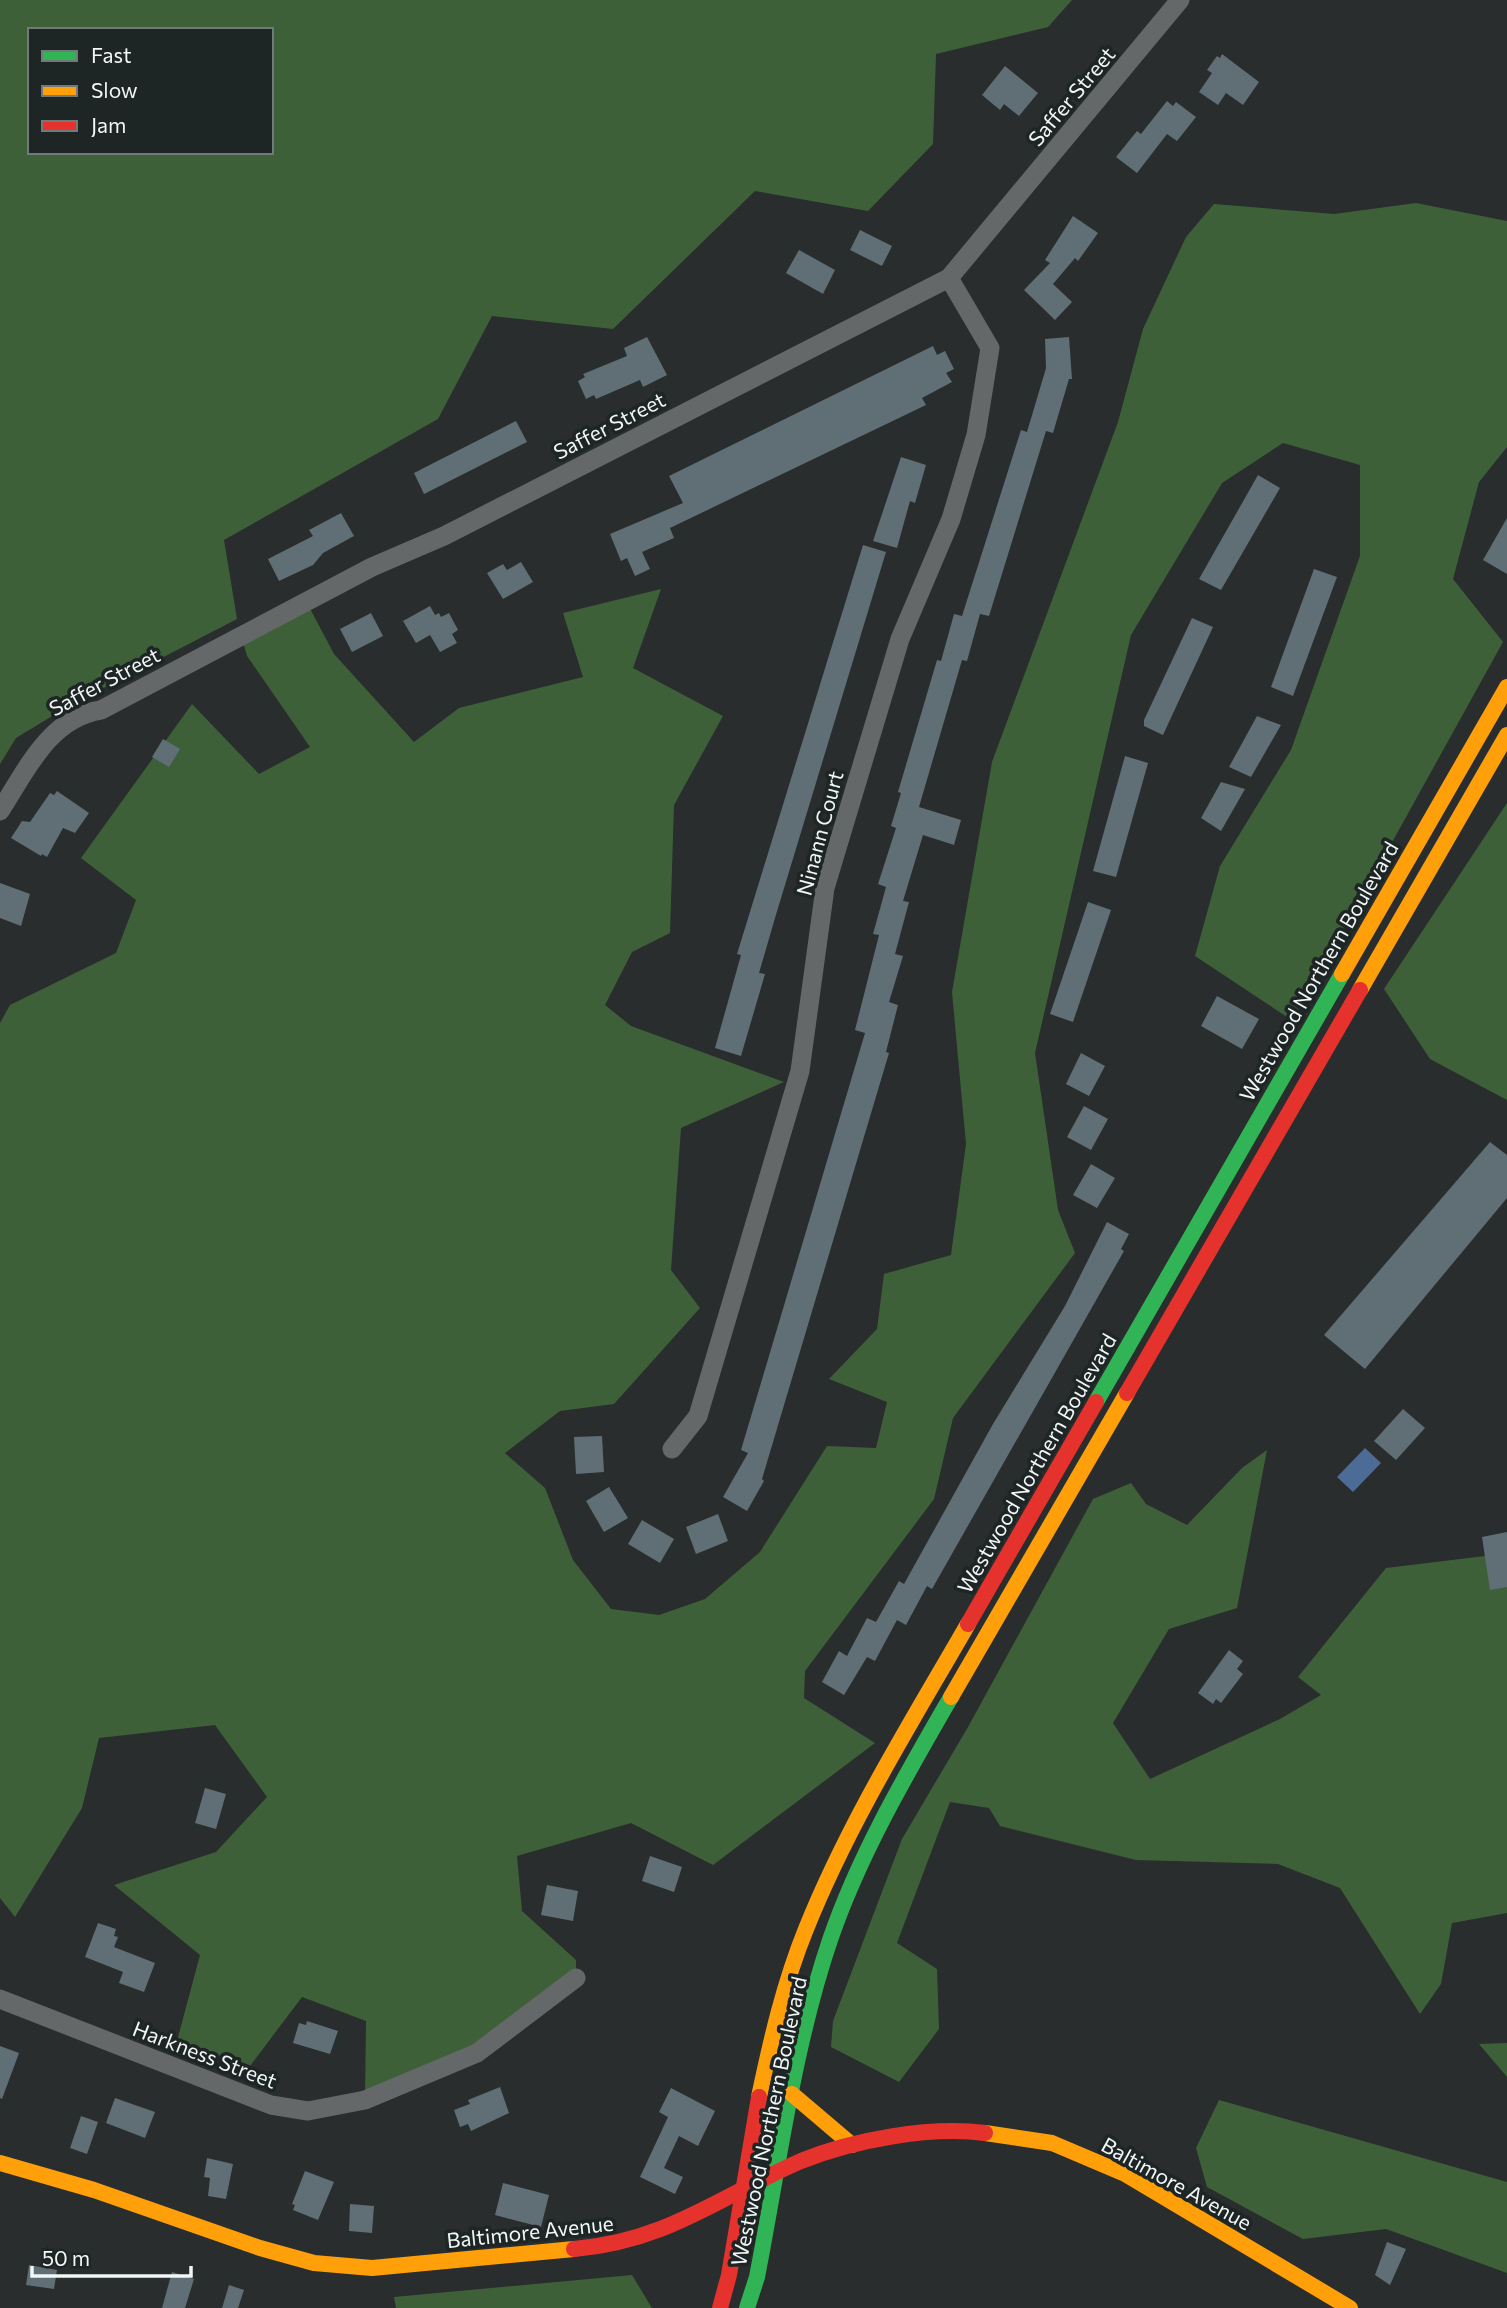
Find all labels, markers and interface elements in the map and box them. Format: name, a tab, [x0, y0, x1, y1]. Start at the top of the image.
legend	[28, 28, 273, 154]
street label: Saffer Street	[1022, 41, 1120, 151]
text: Fast	[91, 42, 132, 67]
text: Slow	[91, 77, 138, 102]
text: Jam	[91, 112, 126, 137]
street label: Saffer Street	[549, 386, 669, 464]
street label: Saffer Street	[44, 641, 164, 721]
street label: Ninann Court	[790, 768, 848, 898]
street label: Westwood Northern Boulevard	[1233, 837, 1403, 1105]
street label: Westwood Northern Boulevard	[951, 1329, 1121, 1597]
street label: Westwood Northern Boulevard	[725, 1974, 811, 2268]
street label: Harkness Street	[130, 2015, 280, 2093]
street label: Baltimore Avenue	[1098, 2131, 1256, 2235]
street label: Baltimore Avenue	[445, 2210, 615, 2252]
scale bar	[32, 2234, 191, 2278]
text: 50 m	[42, 2245, 90, 2270]

